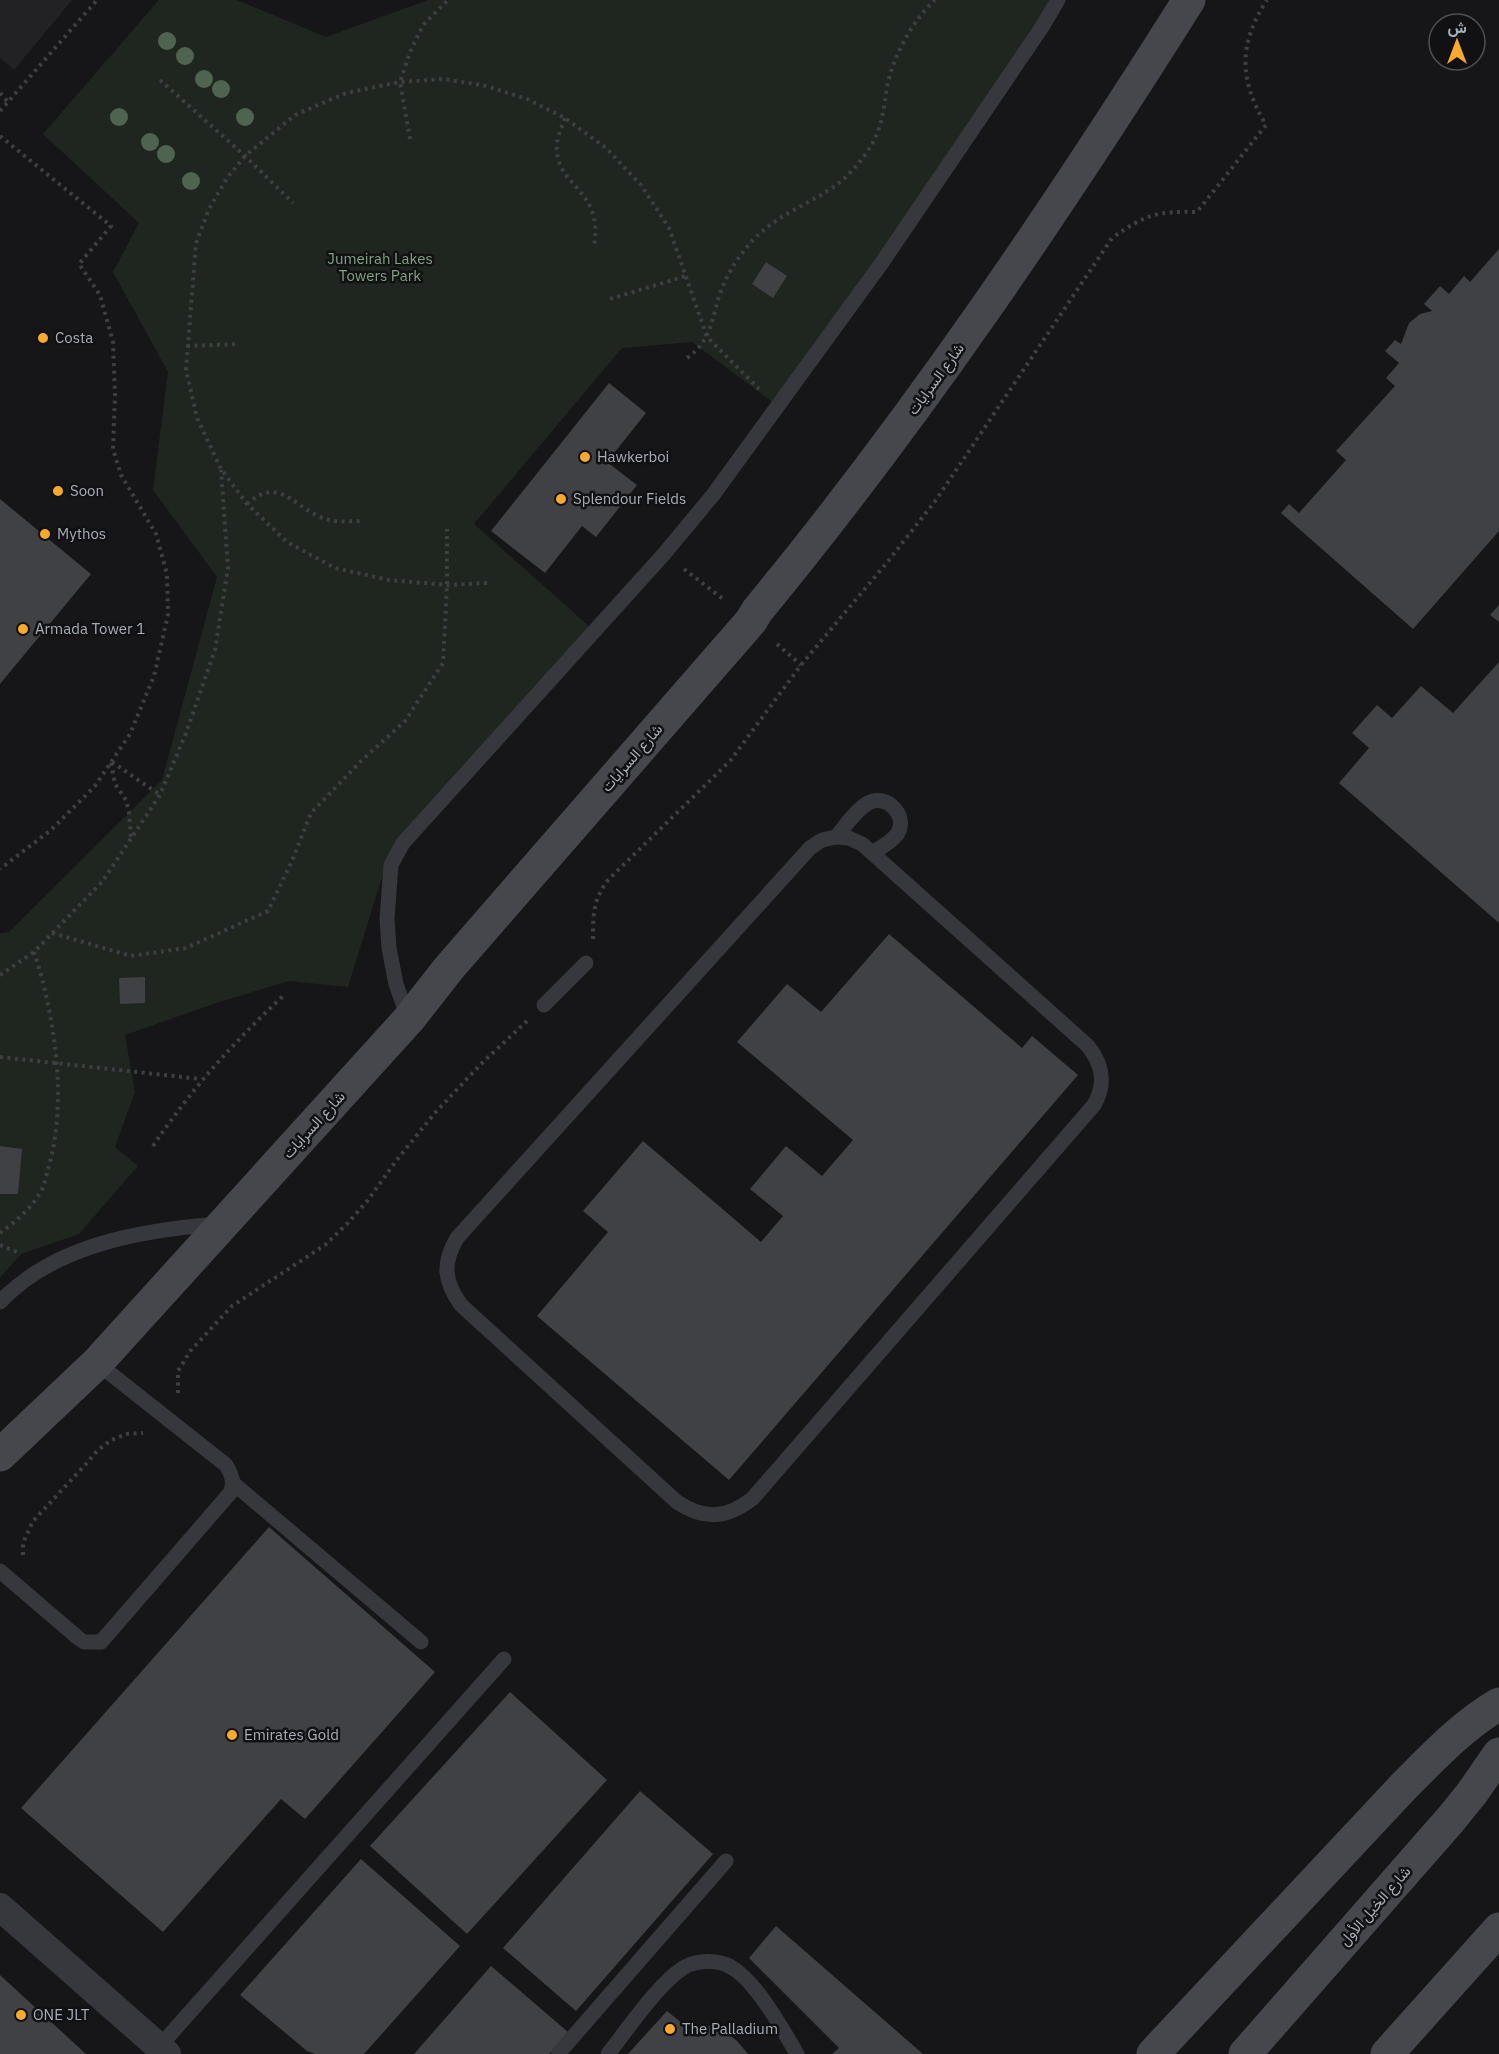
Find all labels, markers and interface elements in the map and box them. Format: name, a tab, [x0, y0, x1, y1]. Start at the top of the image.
north arrow	[1427, 12, 1487, 72]
text: ش	[1447, 17, 1467, 37]
park label: Jumeirah Lakes Towers Park	[327, 249, 433, 285]
place label: Costa	[55, 328, 93, 347]
marker: Costa	[36, 331, 50, 345]
street label: شارع السرايات	[903, 339, 970, 420]
place label: Hawkerboi	[597, 447, 669, 466]
marker: Hawkerboi	[578, 450, 592, 464]
place label: Soon	[70, 481, 104, 500]
marker: Soon	[51, 484, 65, 498]
place label: Splendour Fields	[573, 489, 686, 508]
marker: Splendour Fields	[554, 492, 568, 506]
place label: Mythos	[57, 524, 106, 543]
marker: Mythos	[38, 527, 52, 541]
place label: Armada Tower 1	[35, 619, 145, 638]
marker: Armada Tower 1	[16, 622, 30, 636]
street label: شارع السرايات	[597, 720, 668, 797]
street label: شارع السرايات	[278, 1087, 350, 1164]
place label: Emirates Gold	[244, 1725, 339, 1744]
marker: Emirates Gold	[225, 1728, 239, 1742]
street label: شارع الخيل الأول	[1335, 1862, 1416, 1951]
place label: ONE JLT	[33, 2005, 90, 2024]
marker: ONE JLT	[14, 2008, 28, 2022]
place label: The Palladium	[682, 2019, 778, 2038]
marker: The Palladium	[663, 2022, 677, 2036]

